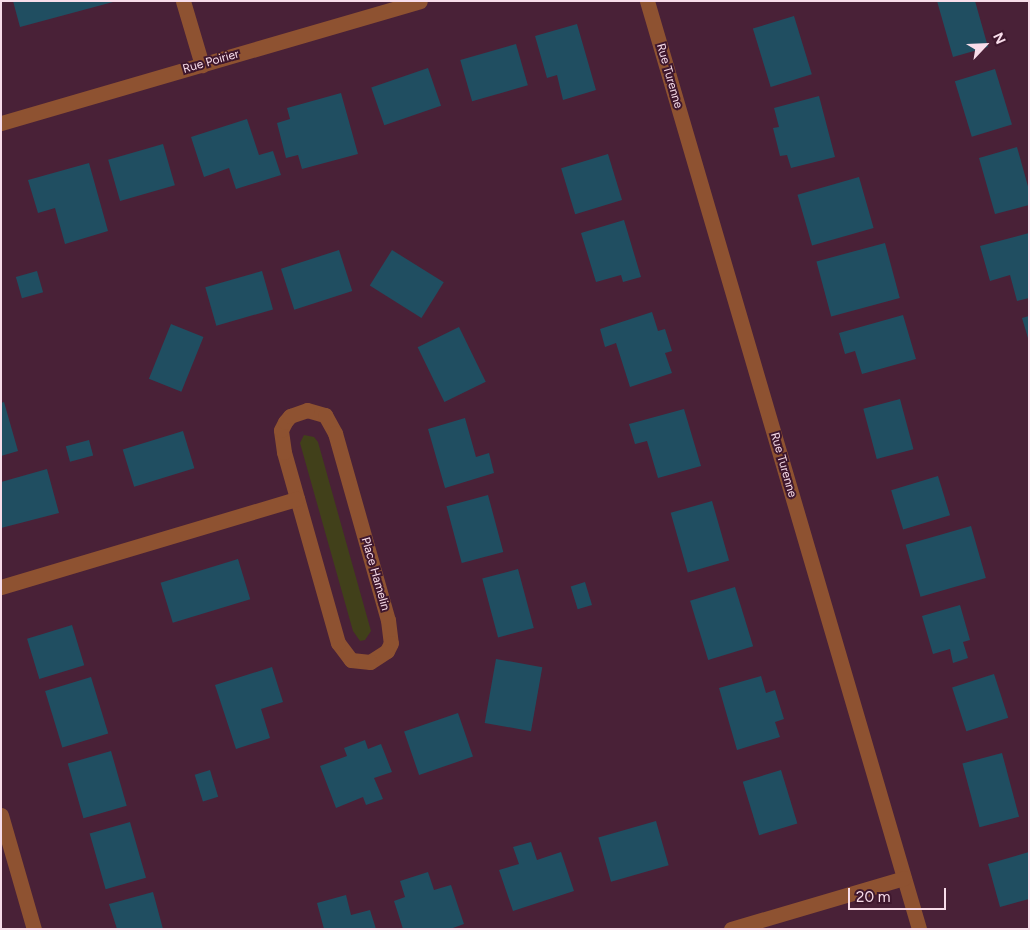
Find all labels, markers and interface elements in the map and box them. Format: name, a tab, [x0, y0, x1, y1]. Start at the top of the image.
north arrow	[960, 20, 1010, 70]
text: N	[989, 30, 1009, 47]
street label: Rue Turenne	[653, 42, 685, 110]
street label: Rue Poirier	[181, 47, 241, 77]
street label: Rue Turenne	[767, 431, 799, 499]
street label: Place Hamelin	[358, 536, 392, 612]
scale bar	[850, 878, 948, 910]
text: 20 m	[856, 888, 890, 906]

